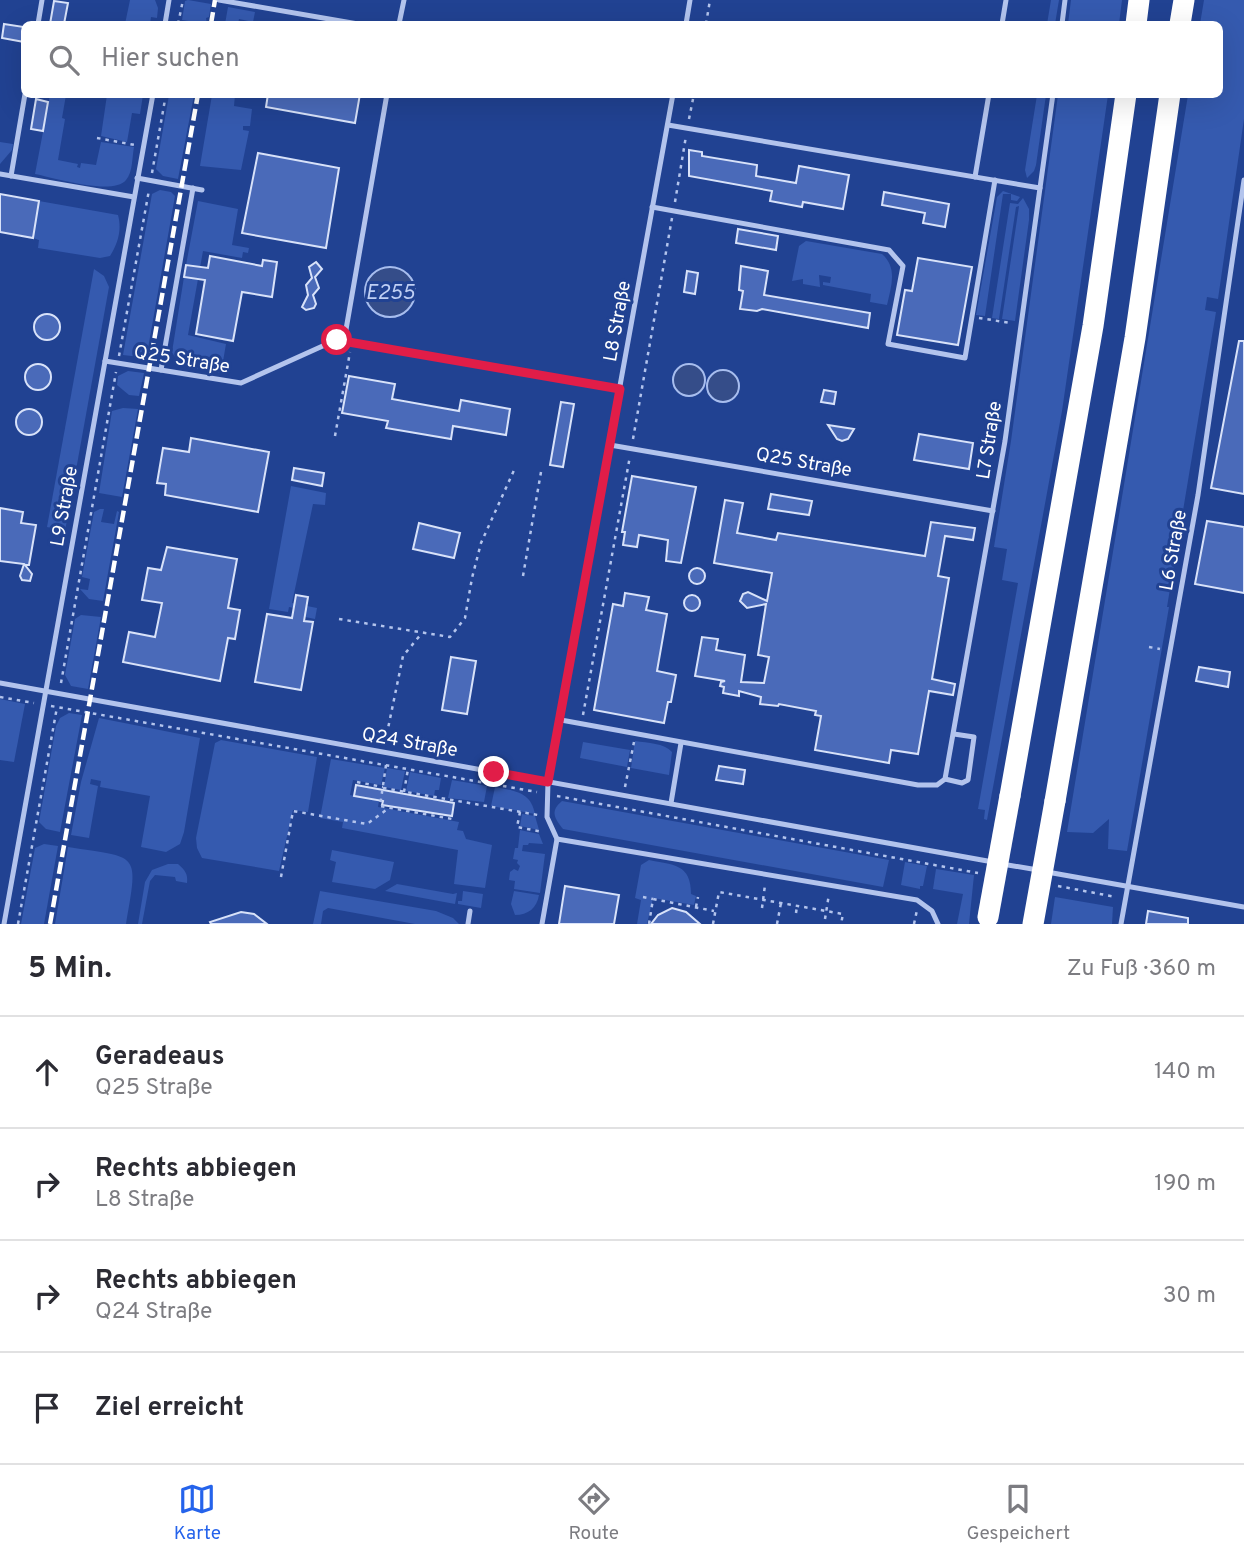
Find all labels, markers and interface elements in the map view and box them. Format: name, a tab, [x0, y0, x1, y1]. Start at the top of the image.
search box	[21, 21, 1223, 98]
icon: search	[45, 41, 83, 79]
text: Hier suchen	[101, 43, 240, 76]
street label: L8 Straße	[599, 279, 637, 364]
water label: E255	[365, 280, 415, 307]
route start	[321, 324, 352, 355]
street label: Q25 Straße	[132, 341, 232, 379]
street label: L7 Straße	[972, 399, 1008, 481]
street label: Q25 Straße	[754, 443, 854, 483]
street label: L9 Straße	[46, 464, 84, 548]
street label: L6 Straße	[1155, 508, 1193, 593]
street label: Q24 Straße	[360, 723, 459, 763]
route end	[478, 756, 509, 787]
text: 5 Min.	[28, 951, 112, 988]
text: Zu Fuß · 360 m	[1067, 955, 1216, 984]
text: Geradeaus	[95, 1041, 224, 1074]
icon: ahead	[28, 1053, 66, 1091]
text: 140 m	[1154, 1058, 1216, 1087]
text: Q25 Straße	[95, 1074, 213, 1103]
text: Rechts abbiegen	[95, 1153, 297, 1186]
icon: right	[28, 1165, 66, 1203]
text: 190 m	[1154, 1170, 1216, 1199]
text: L8 Straße	[95, 1186, 194, 1215]
text: Rechts abbiegen	[95, 1265, 297, 1298]
icon: right	[28, 1277, 66, 1315]
text: 30 m	[1163, 1282, 1216, 1311]
text: Q24 Straße	[95, 1298, 212, 1327]
icon: arrive	[28, 1389, 66, 1427]
text: Ziel erreicht	[95, 1392, 244, 1425]
tab: Karte	[174, 1480, 221, 1546]
tab: Route	[568, 1480, 619, 1546]
tab: Gespeichert	[966, 1480, 1070, 1546]

